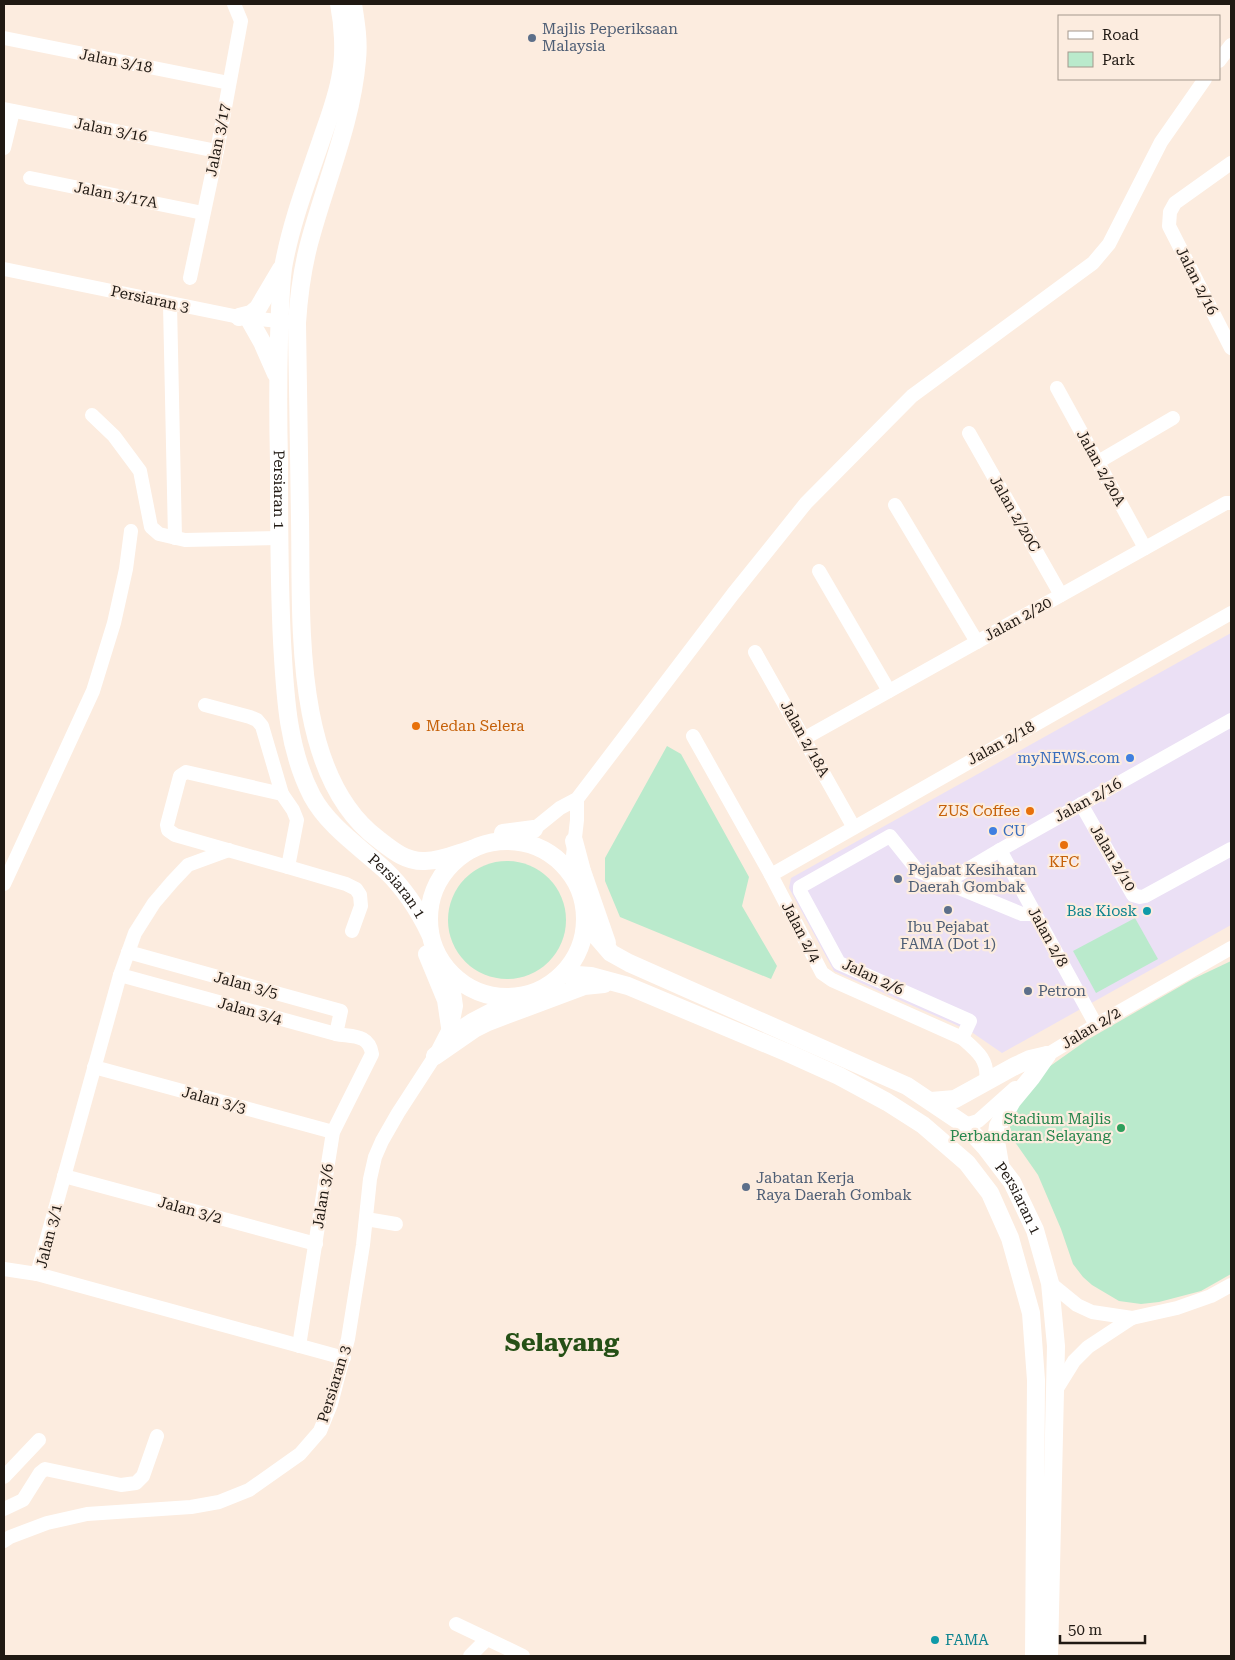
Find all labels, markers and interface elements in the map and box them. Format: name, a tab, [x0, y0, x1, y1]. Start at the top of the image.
legend	[1058, 15, 1220, 80]
place label: Majlis Peperiksaan Malaysia	[542, 20, 678, 55]
text: Road	[1102, 26, 1139, 44]
marker: Majlis Peperiksaan Malaysia	[526, 32, 538, 44]
street label: Jalan 3/18	[78, 45, 154, 77]
text: Park	[1102, 51, 1136, 69]
street label: Jalan 3/17	[202, 102, 234, 178]
street label: Jalan 3/16	[73, 114, 149, 146]
street label: Jalan 3/17A	[73, 178, 160, 212]
street label: Jalan 2/16	[1172, 244, 1222, 318]
street label: Persiaran 3	[109, 282, 191, 316]
street label: Jalan 2/20A	[1073, 427, 1130, 510]
street label: Persiaran 1	[270, 450, 288, 530]
street label: Jalan 2/20C	[986, 473, 1044, 555]
street label: Jalan 2/20	[981, 593, 1055, 645]
street label: Jalan 2/18A	[777, 698, 834, 781]
place label: Medan Selera	[426, 717, 524, 735]
street label: Jalan 2/18	[964, 717, 1038, 769]
marker: Medan Selera	[410, 720, 422, 732]
place label: myNEWS.com	[1017, 749, 1120, 767]
marker: myNEWS.com	[1124, 752, 1136, 764]
street label: Jalan 2/16	[1051, 774, 1125, 826]
place label: ZUS Coffee	[938, 802, 1020, 820]
marker: ZUS Coffee	[1024, 805, 1036, 817]
place label: CU	[1003, 822, 1026, 840]
street label: Jalan 2/10	[1086, 822, 1140, 894]
marker: CU	[987, 825, 999, 837]
marker: KFC	[1058, 839, 1070, 851]
street label: Persiaran 1	[364, 850, 429, 922]
place label: KFC	[1049, 853, 1080, 871]
place label: Pejabat Kesihatan Daerah Gombak	[908, 861, 1037, 896]
marker: Pejabat Kesihatan Daerah Gombak	[892, 873, 904, 885]
street label: Jalan 2/4	[778, 899, 825, 966]
place label: Bas Kiosk	[1066, 902, 1137, 920]
marker: Ibu Pejabat FAMA (Dot 1)	[942, 904, 954, 916]
street label: Jalan 2/8	[1024, 904, 1072, 970]
marker: Bas Kiosk	[1141, 905, 1153, 917]
place label: Ibu Pejabat FAMA (Dot 1)	[900, 918, 996, 953]
street label: Jalan 2/6	[839, 955, 907, 999]
street label: Jalan 3/5	[212, 968, 280, 1002]
place label: Petron	[1038, 982, 1086, 1000]
marker: Petron	[1022, 985, 1034, 997]
street label: Jalan 3/4	[216, 994, 285, 1028]
street label: Jalan 2/2	[1058, 1003, 1124, 1053]
street label: Jalan 3/3	[180, 1083, 248, 1117]
place label: Stadium Majlis Perbandaran Selayang	[950, 1110, 1111, 1145]
marker: Stadium Majlis Perbandaran Selayang	[1115, 1122, 1127, 1134]
street label: Persiaran 1	[991, 1159, 1045, 1237]
street label: Jalan 3/6	[309, 1162, 337, 1230]
place label: Jabatan Kerja Raya Daerah Gombak	[756, 1169, 912, 1204]
marker: Jabatan Kerja Raya Daerah Gombak	[740, 1181, 752, 1193]
street label: Jalan 3/2	[156, 1193, 224, 1227]
street label: Jalan 3/1	[32, 1202, 66, 1270]
district label: Selayang	[505, 1328, 620, 1357]
street label: Persiaran 3	[314, 1343, 354, 1425]
scale bar	[1060, 1612, 1145, 1644]
text: 50 m	[1068, 1621, 1103, 1639]
place label: FAMA	[945, 1631, 989, 1649]
marker: FAMA	[929, 1634, 941, 1646]

